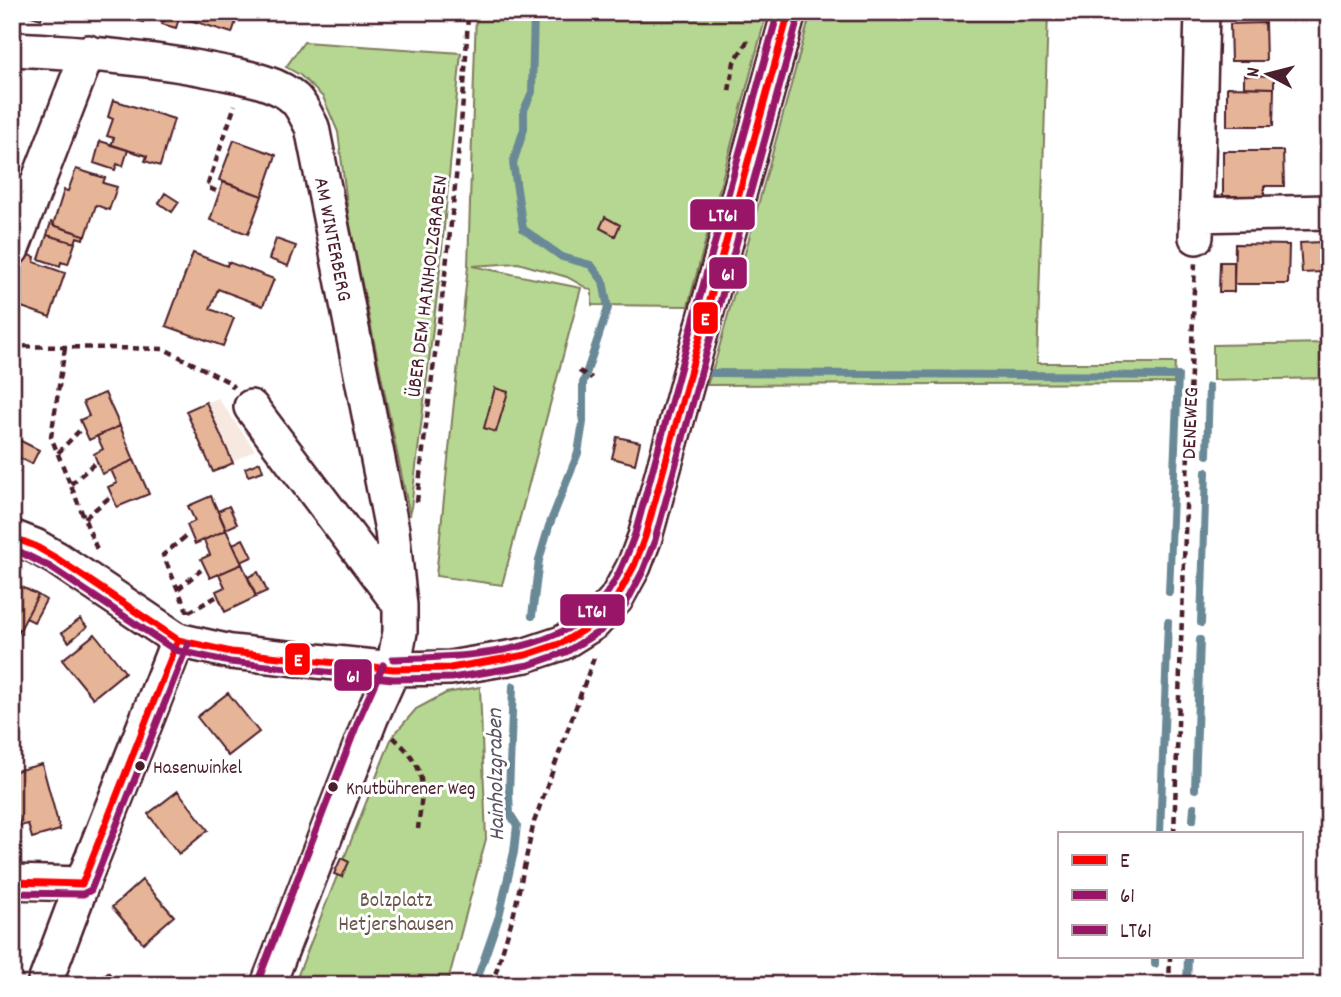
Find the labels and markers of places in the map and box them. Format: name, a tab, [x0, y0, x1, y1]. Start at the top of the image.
place label: Hasenwinkel	[153, 756, 242, 783]
marker: Hasenwinkel	[133, 759, 147, 773]
place label: Knutbührener Weg	[346, 777, 475, 804]
marker: Knutbührener Weg	[326, 780, 340, 794]

